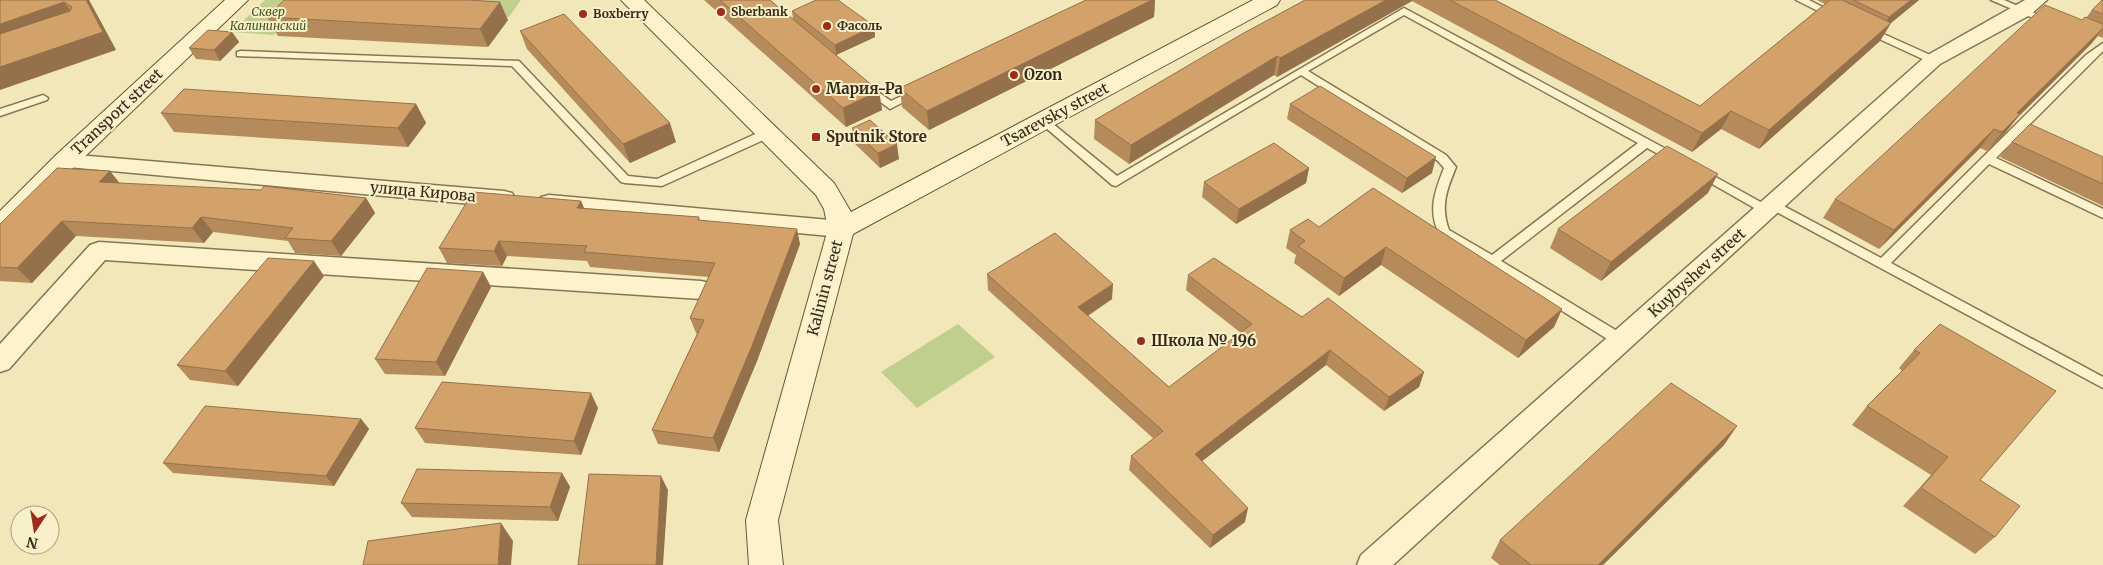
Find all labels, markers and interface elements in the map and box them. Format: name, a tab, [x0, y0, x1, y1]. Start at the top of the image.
park label: Сквер Калининский	[230, 4, 306, 33]
place label: Sberbank	[731, 4, 788, 19]
place label: Boxberry	[593, 6, 649, 21]
marker: Sberbank	[715, 6, 727, 18]
marker: Boxberry	[577, 8, 589, 20]
place label: Фасоль	[837, 18, 882, 33]
marker: Фасоль	[821, 20, 833, 32]
street label: Transport street	[67, 64, 166, 159]
place label: Ozon	[1024, 65, 1062, 84]
marker: Ozon	[1008, 69, 1020, 81]
street label: Tsarevsky street	[998, 78, 1112, 151]
place label: Мария-Ра	[826, 79, 904, 98]
marker: Мария-Ра	[810, 83, 822, 95]
place label: Sputnik Store	[826, 127, 927, 146]
marker: Sputnik Store	[810, 131, 822, 143]
street label: улица Кирова	[370, 177, 477, 206]
street label: Kuybyshev street	[1644, 224, 1749, 321]
street label: Kalinin street	[803, 238, 846, 338]
place label: Школа № 196	[1151, 331, 1256, 350]
marker: Школа № 196	[1135, 335, 1147, 347]
north arrow	[10, 505, 60, 555]
text: N	[25, 533, 40, 553]

